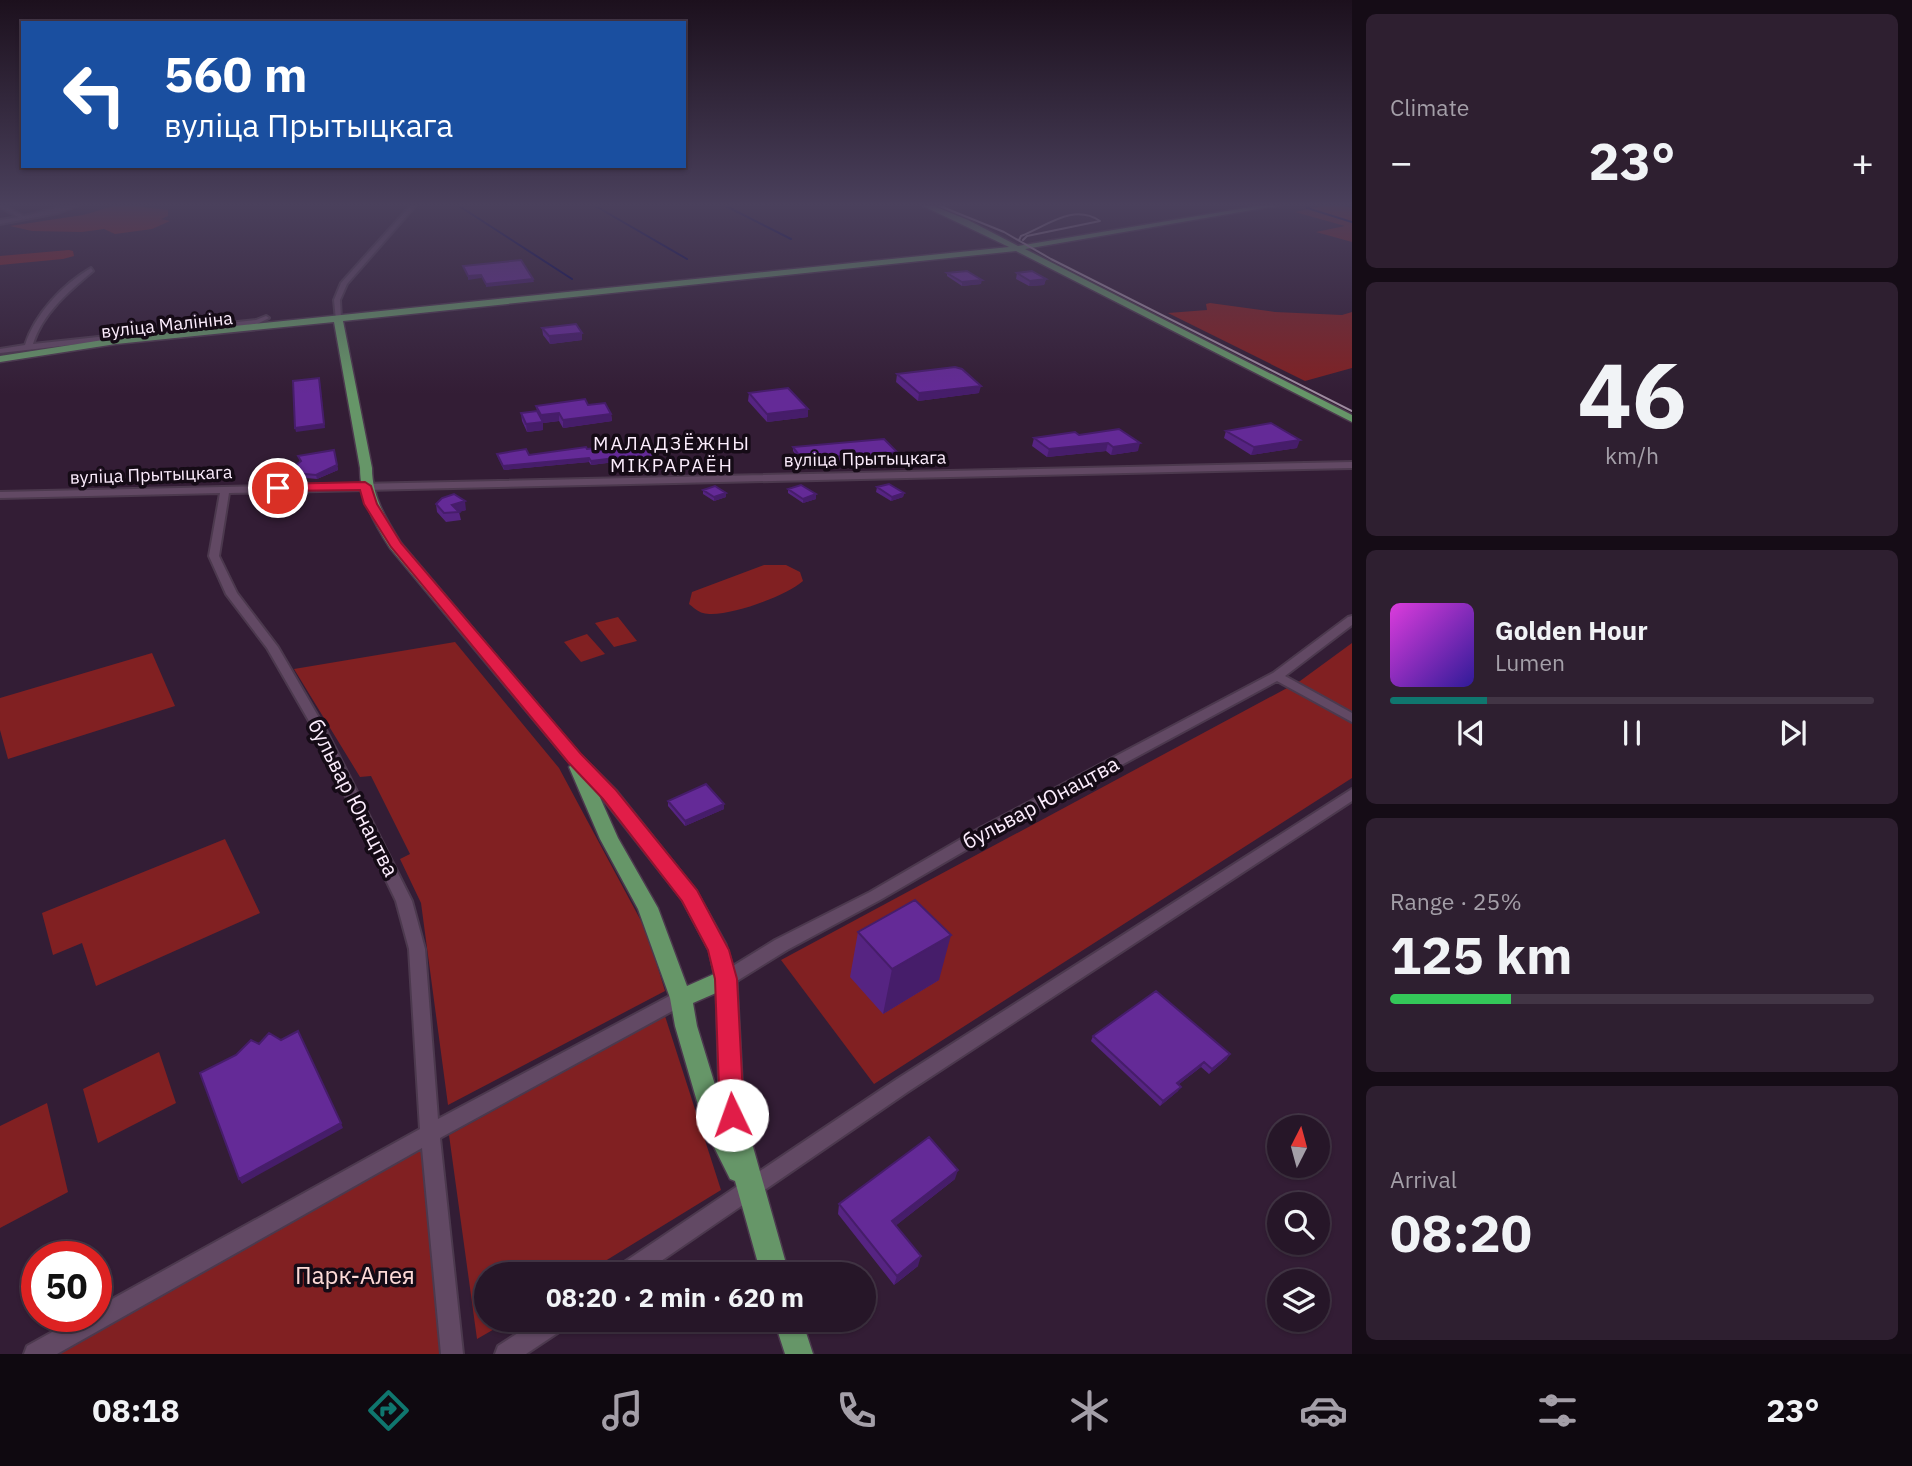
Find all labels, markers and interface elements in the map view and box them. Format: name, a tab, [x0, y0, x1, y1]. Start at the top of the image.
text: 560 m	[164, 42, 308, 105]
icon: left	[49, 49, 140, 140]
text: Climate	[1390, 92, 1469, 122]
text: вуліца Прытыцкага	[164, 104, 453, 146]
text: 23°	[1589, 127, 1675, 194]
text: −	[1390, 137, 1413, 186]
text: +	[1851, 137, 1874, 186]
street label: вуліца Малініна	[100, 306, 234, 343]
text: 46	[1577, 335, 1687, 453]
district label: МАЛАДЗЁЖНЫ МІКРАРАЁН	[593, 431, 751, 477]
text: km/h	[1605, 440, 1659, 470]
street label: вуліца Прытыцкага	[783, 446, 947, 471]
pin	[248, 458, 308, 518]
street label: вуліца Прытыцкага	[69, 460, 233, 489]
icon: arrive	[259, 469, 297, 507]
text: Golden Hour	[1495, 613, 1648, 647]
text: Lumen	[1495, 647, 1565, 677]
street label: бульвар Юнацтва	[302, 714, 406, 881]
icon: previous	[1452, 714, 1490, 752]
icon: pause	[1613, 714, 1651, 752]
icon: next	[1774, 714, 1812, 752]
street label: бульвар Юнацтва	[958, 749, 1124, 855]
text: Range · 25%	[1390, 886, 1522, 916]
text: 125 km	[1390, 921, 1572, 988]
position arrow	[695, 1078, 769, 1152]
north arrow	[1267, 1115, 1330, 1178]
map controls	[1267, 1115, 1330, 1332]
text: Arrival	[1390, 1164, 1457, 1194]
button: search	[1267, 1192, 1330, 1255]
text: 08:20	[1390, 1199, 1532, 1266]
speed limit sign: 50	[21, 1241, 112, 1332]
park label: Парк-Алея	[295, 1259, 415, 1291]
button: layers	[1267, 1269, 1330, 1332]
text: 08:20 · 2 min · 620 m	[546, 1280, 804, 1314]
icon: directions	[364, 1386, 413, 1435]
icon: music	[598, 1386, 647, 1435]
icon: phone	[832, 1386, 881, 1435]
icon: climate	[1065, 1386, 1114, 1435]
icon: car	[1299, 1386, 1348, 1435]
icon: filters	[1533, 1386, 1582, 1435]
text: 08:18	[92, 1389, 180, 1431]
text: 23°	[1766, 1389, 1820, 1431]

